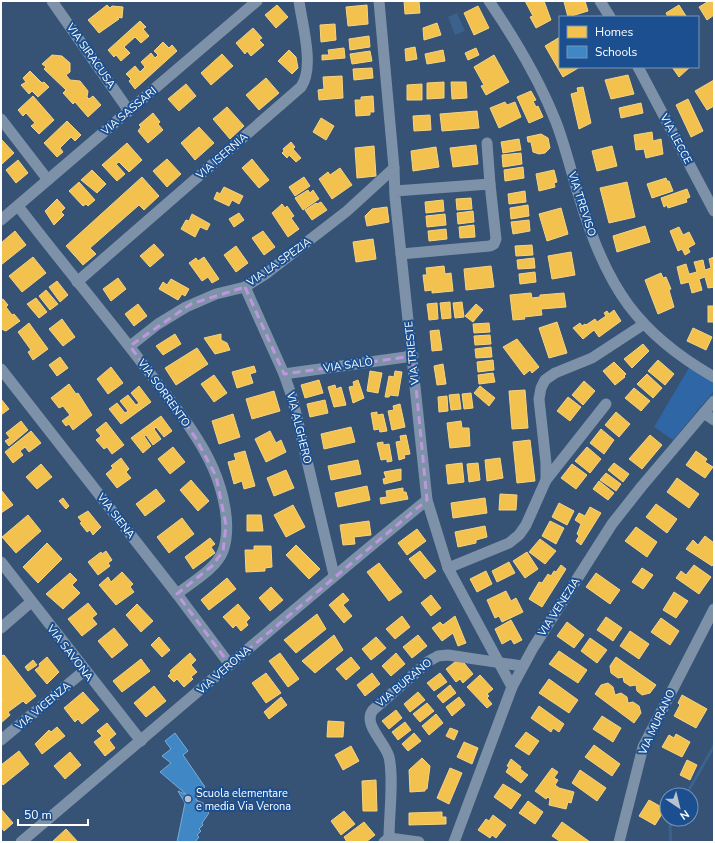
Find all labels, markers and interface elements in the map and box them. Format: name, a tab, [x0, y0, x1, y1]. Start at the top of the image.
legend	[559, 16, 699, 68]
street label: VIA SIRACUSA	[62, 20, 119, 91]
text: Homes	[595, 24, 633, 40]
text: Schools	[595, 44, 638, 60]
street label: VIA SASSARI	[98, 84, 160, 139]
street label: VIA LECCE	[656, 111, 695, 167]
street label: VIA ISERNIA	[192, 129, 251, 183]
street label: VIA TREVISO	[564, 169, 600, 238]
street label: VIA LA SPEZIA	[243, 234, 314, 290]
street label: VIA TRIESTE	[401, 320, 423, 387]
street label: VIA SALÒ	[321, 353, 374, 376]
street label: VIA SORRENTO	[134, 355, 194, 430]
street label: VIA ALGHERO	[283, 390, 315, 465]
street label: VIA SIENA	[93, 490, 138, 542]
street label: VIA VENEZIA	[534, 575, 584, 640]
street label: VIA SAVONA	[43, 621, 97, 684]
street label: VIA VERONA	[193, 642, 254, 698]
street label: VIA BURANO	[372, 655, 435, 711]
street label: VIA VICENZA	[11, 678, 74, 734]
street label: VIA MURANO	[635, 687, 679, 758]
place label: Scuola elementare e media Via Verona	[196, 786, 291, 814]
north arrow	[659, 787, 699, 827]
marker: Scuola elementare e media Via Verona	[183, 794, 193, 804]
scale bar	[18, 801, 88, 827]
text: N	[677, 806, 692, 823]
text: 50 m	[24, 807, 52, 823]

